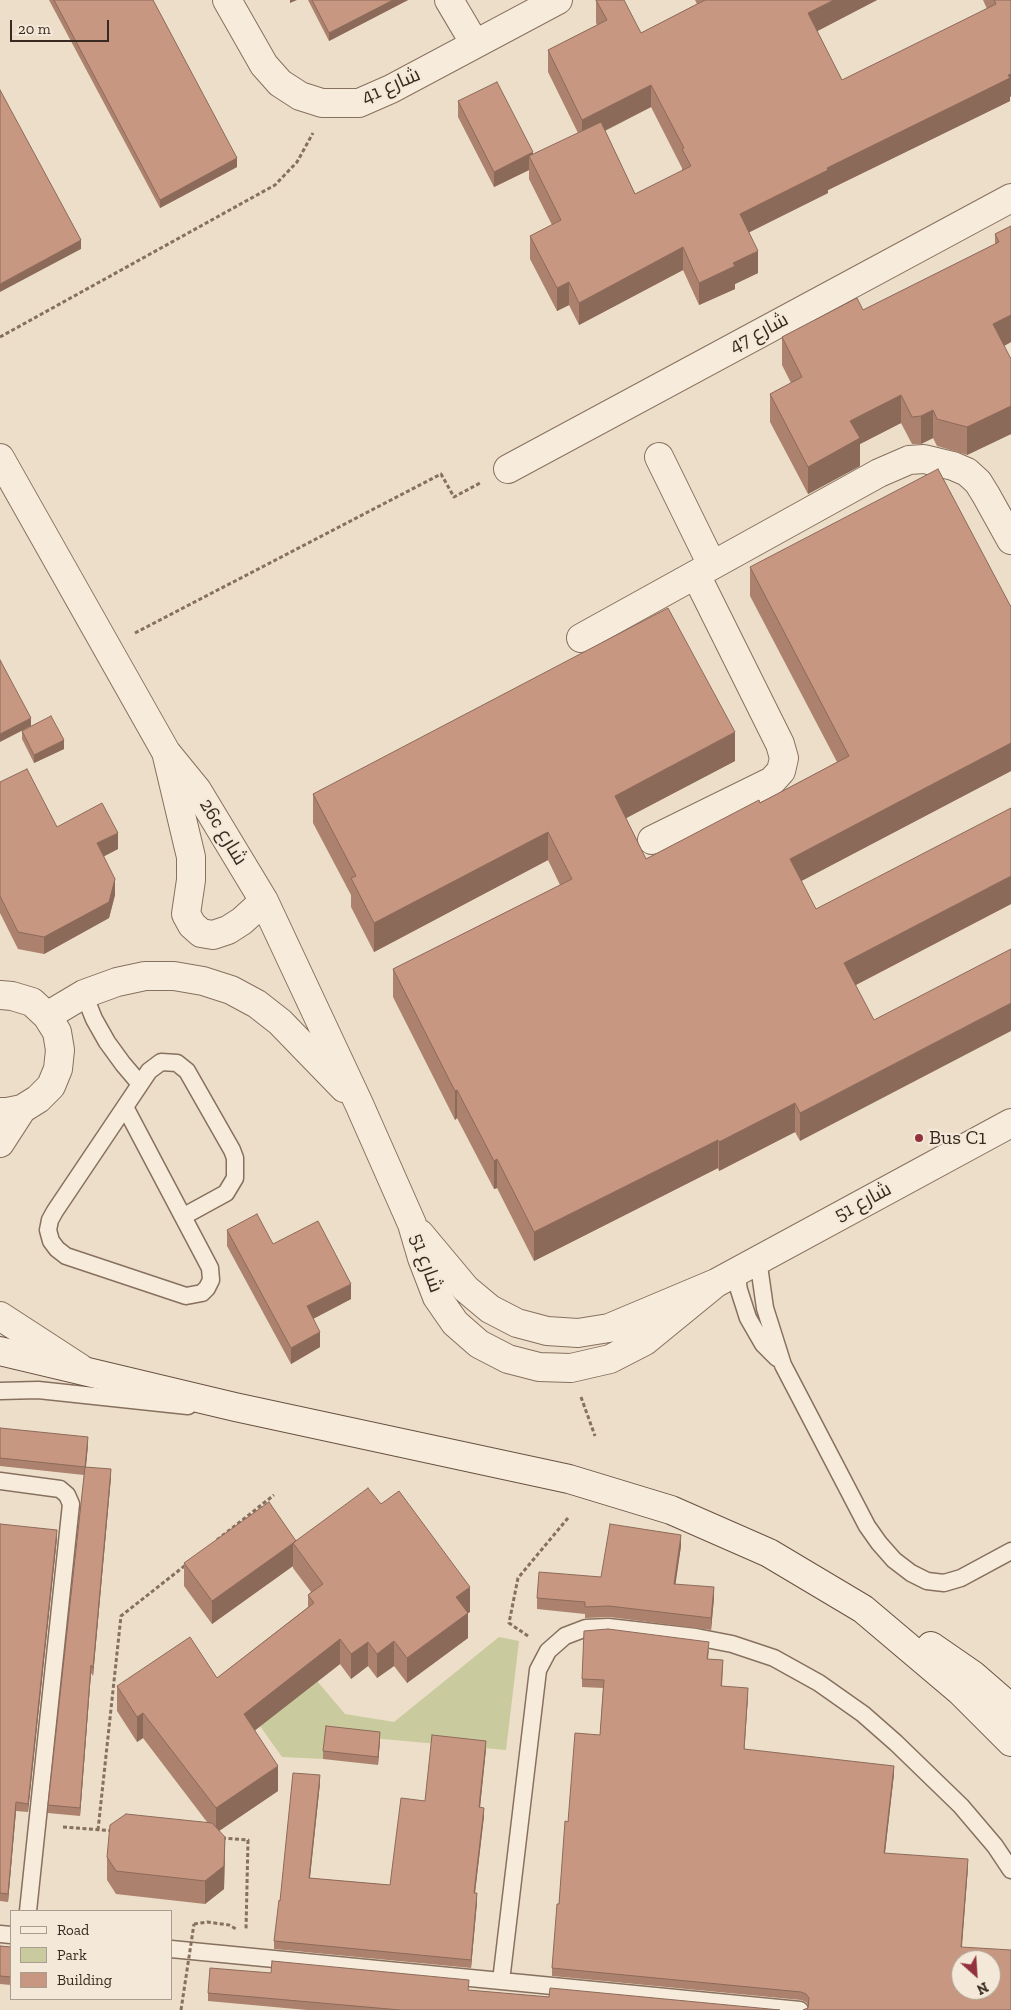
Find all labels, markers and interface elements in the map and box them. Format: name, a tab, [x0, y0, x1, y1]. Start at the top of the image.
scale bar	[12, 10, 111, 42]
text: 20 m	[18, 20, 51, 38]
street label: شارع 41	[358, 62, 424, 110]
street label: شارع 47	[725, 308, 793, 358]
street label: 26c شارع	[194, 794, 252, 870]
place label: Bus C1	[929, 1126, 986, 1150]
marker: Bus C1	[913, 1132, 925, 1144]
street label: شارع 51	[830, 1177, 896, 1227]
street label: شارع 51	[404, 1230, 448, 1296]
legend	[10, 1910, 172, 2000]
text: Road	[57, 1921, 89, 1939]
text: Park	[57, 1946, 87, 1964]
north arrow	[951, 1950, 1001, 2000]
text: Building	[57, 1971, 112, 1989]
text: N	[974, 1978, 991, 1998]

